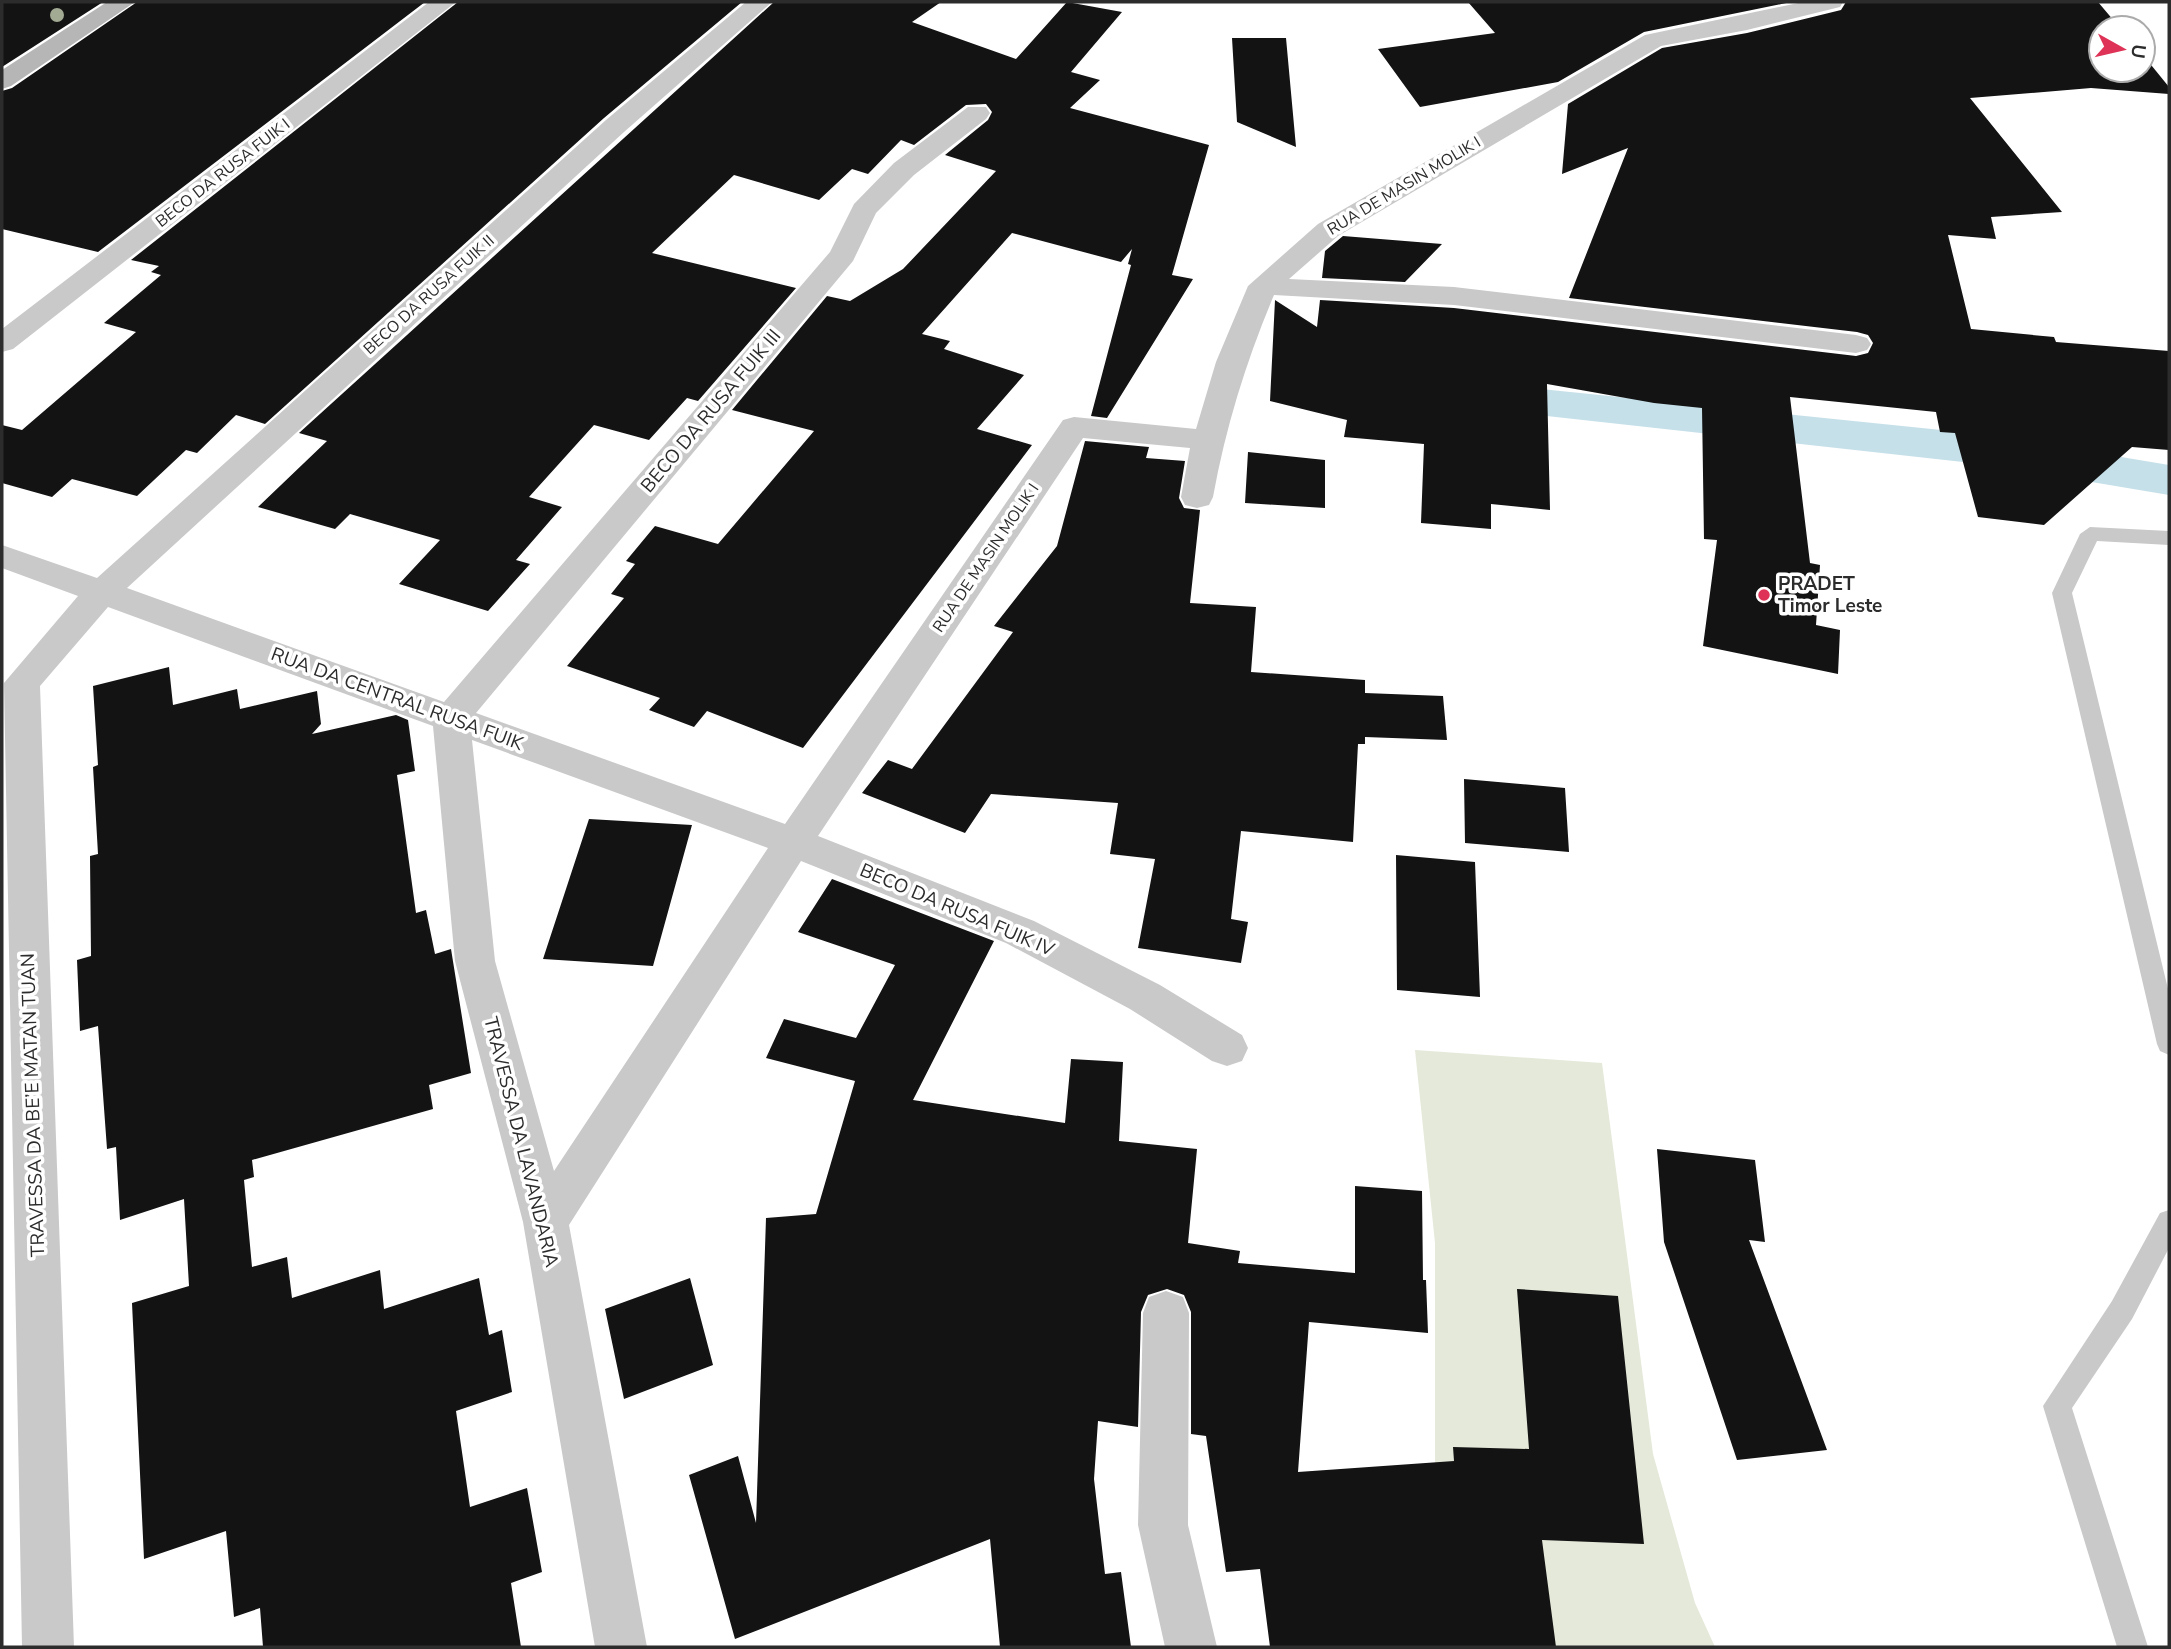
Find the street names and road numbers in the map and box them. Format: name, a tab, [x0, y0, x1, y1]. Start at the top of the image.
street label: BECO DA RUSA FUIK I	[151, 114, 295, 232]
street label: RUA DE MASIN MOLIK I	[1323, 131, 1485, 241]
street label: BECO DA RUSA FUIK II	[359, 230, 499, 360]
street label: BECO DA RUSA FUIK III	[635, 324, 787, 498]
street label: RUA DE MASIN MOLIK I	[928, 479, 1044, 637]
street label: RUA DA CENTRAL RUSA FUIK	[267, 641, 528, 757]
street label: BECO DA RUSA FUIK IV	[856, 857, 1059, 963]
street label: TRAVESSA DA BE’E MATAN TUAN	[15, 953, 51, 1257]
street label: TRAVESSA DA LAVANDARIA	[477, 1014, 565, 1270]

